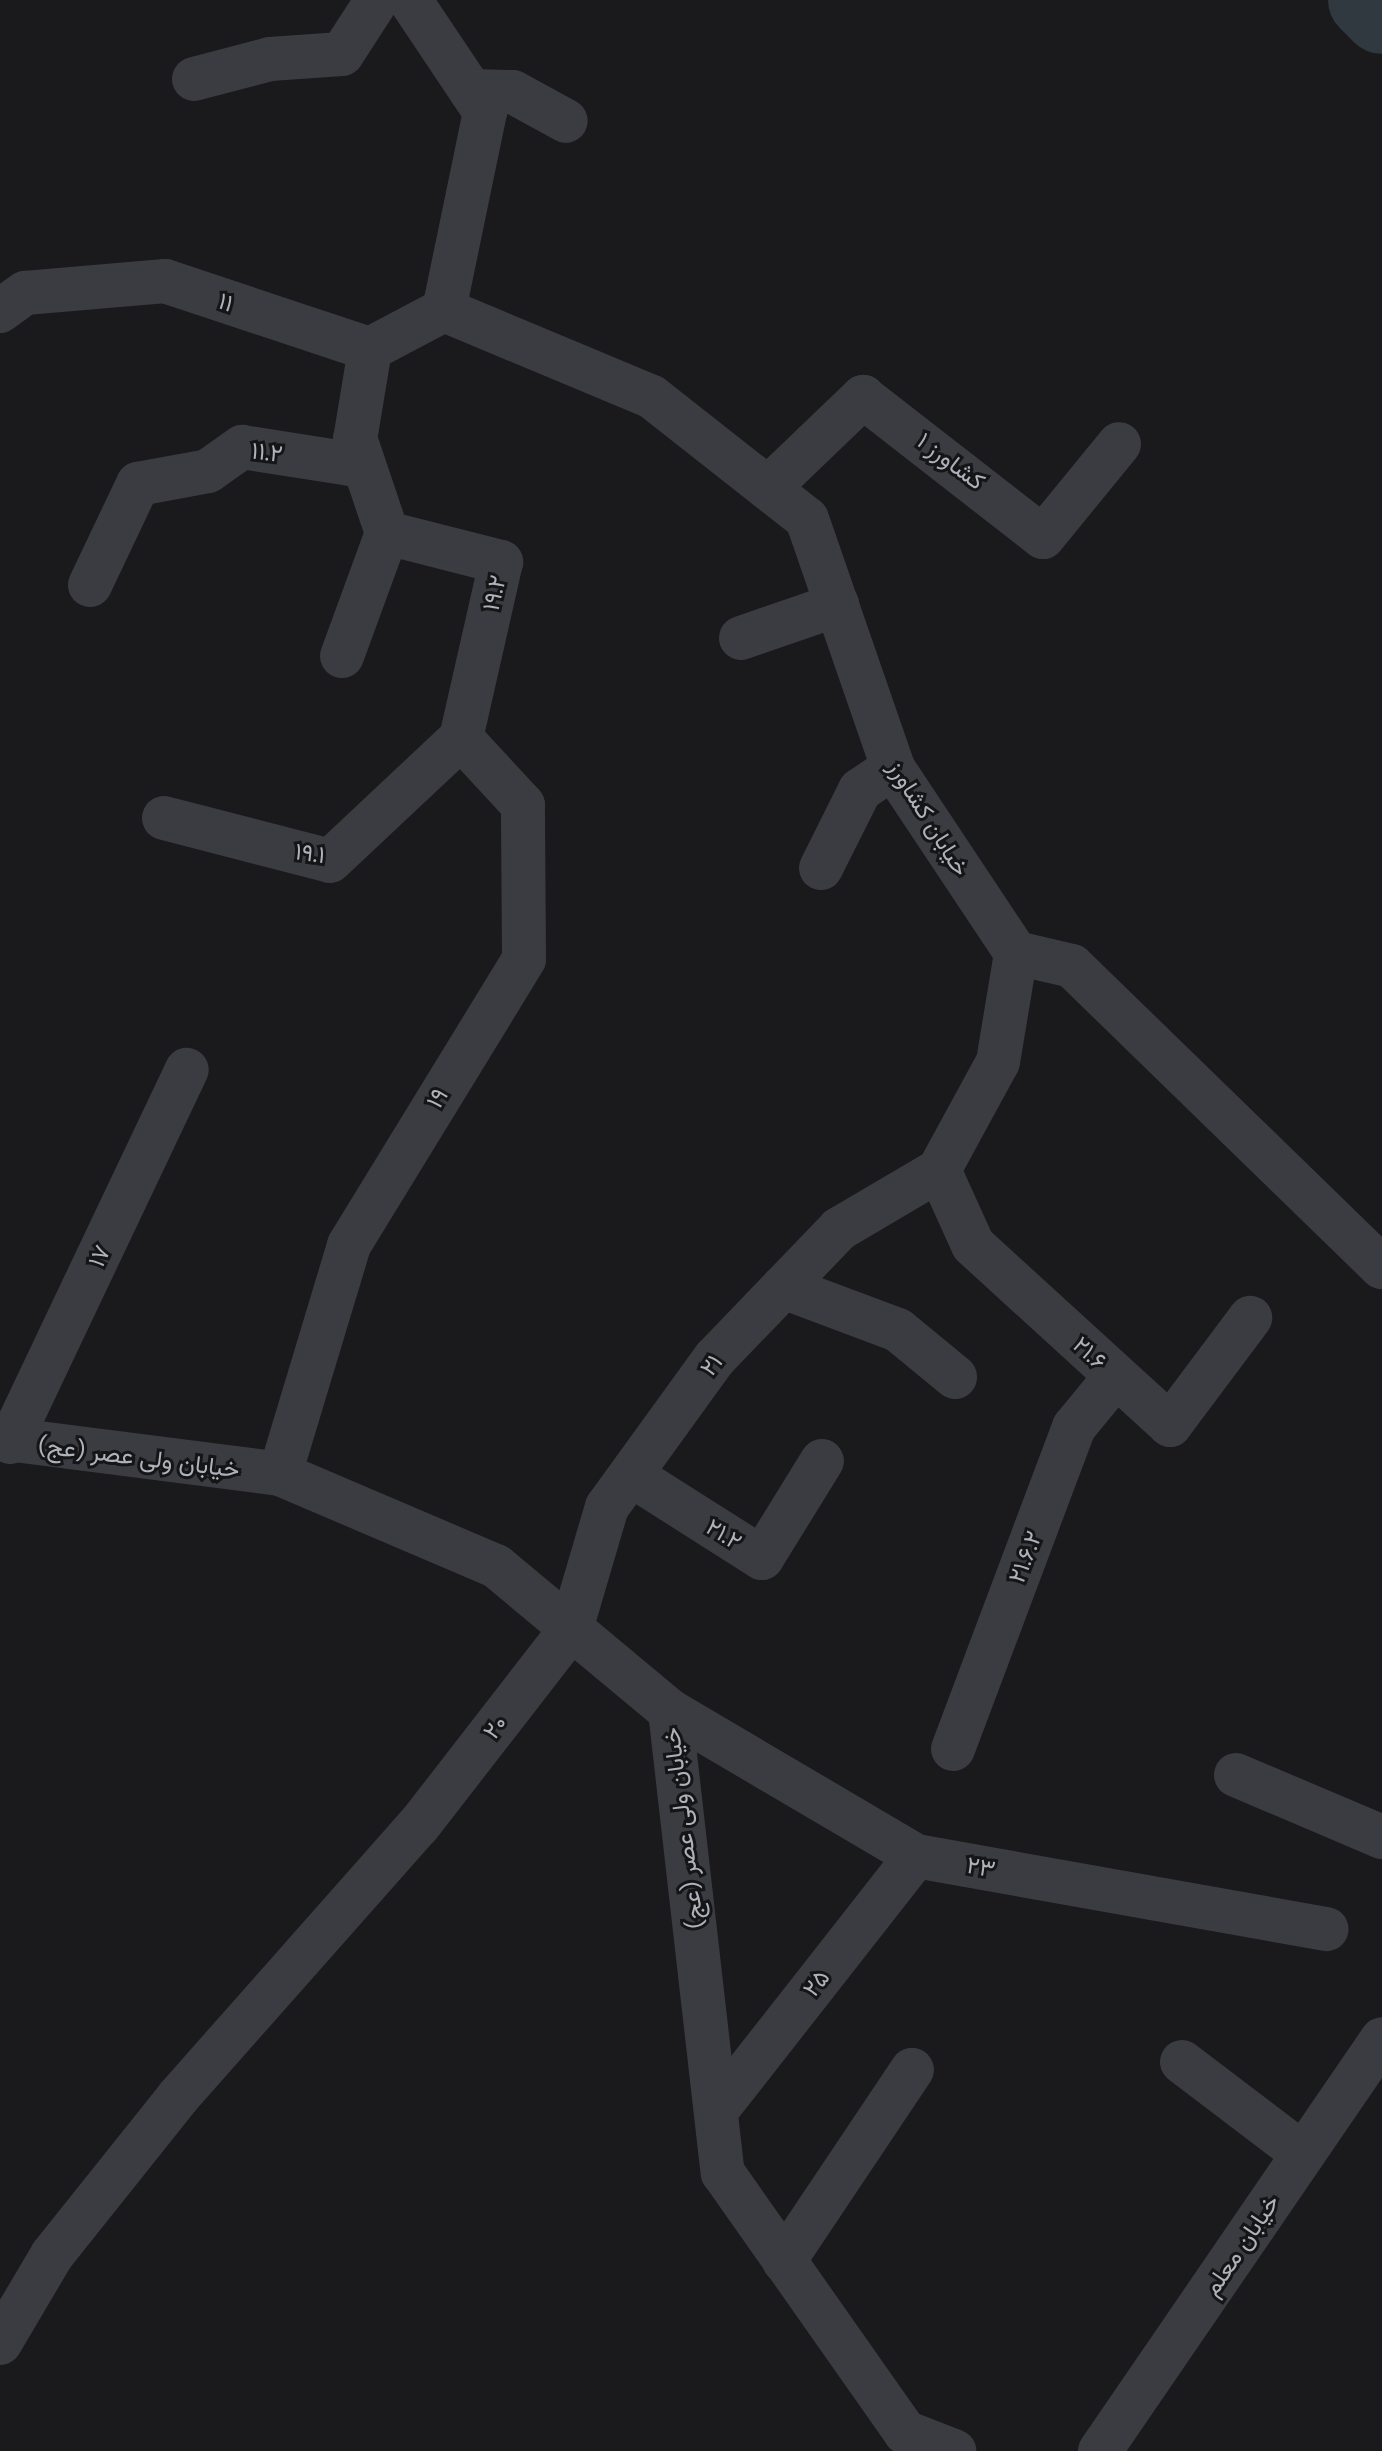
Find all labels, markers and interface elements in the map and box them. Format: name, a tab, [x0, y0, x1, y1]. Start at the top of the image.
street label: ۱۱	[215, 286, 237, 318]
street label: ۱ کشاورز	[911, 426, 991, 496]
street label: ۱۱.۲	[250, 436, 284, 468]
street label: ۱۹.۲	[476, 572, 512, 614]
street label: خیابان کشاورز	[882, 755, 976, 881]
street label: ۱۹.۱	[293, 837, 327, 869]
street label: ۱۹	[420, 1083, 454, 1113]
street label: ۱۷	[81, 1240, 117, 1272]
street label: ۲۱.۶	[1067, 1330, 1113, 1376]
street label: ۲۱	[694, 1348, 728, 1382]
street label: خیابان ولی عصر (عج)	[37, 1430, 241, 1484]
street label: ۲۱.۲	[701, 1512, 747, 1556]
street label: ۲۱.۶.۲	[1002, 1527, 1048, 1587]
street label: ۲۰	[477, 1709, 513, 1745]
street label: خیابان ولی عصر (عج)	[656, 1726, 710, 1930]
street label: ۲۳	[965, 1850, 997, 1884]
street label: ۲۵	[796, 1964, 836, 2002]
street label: خیابان معلم	[1197, 2189, 1285, 2301]

